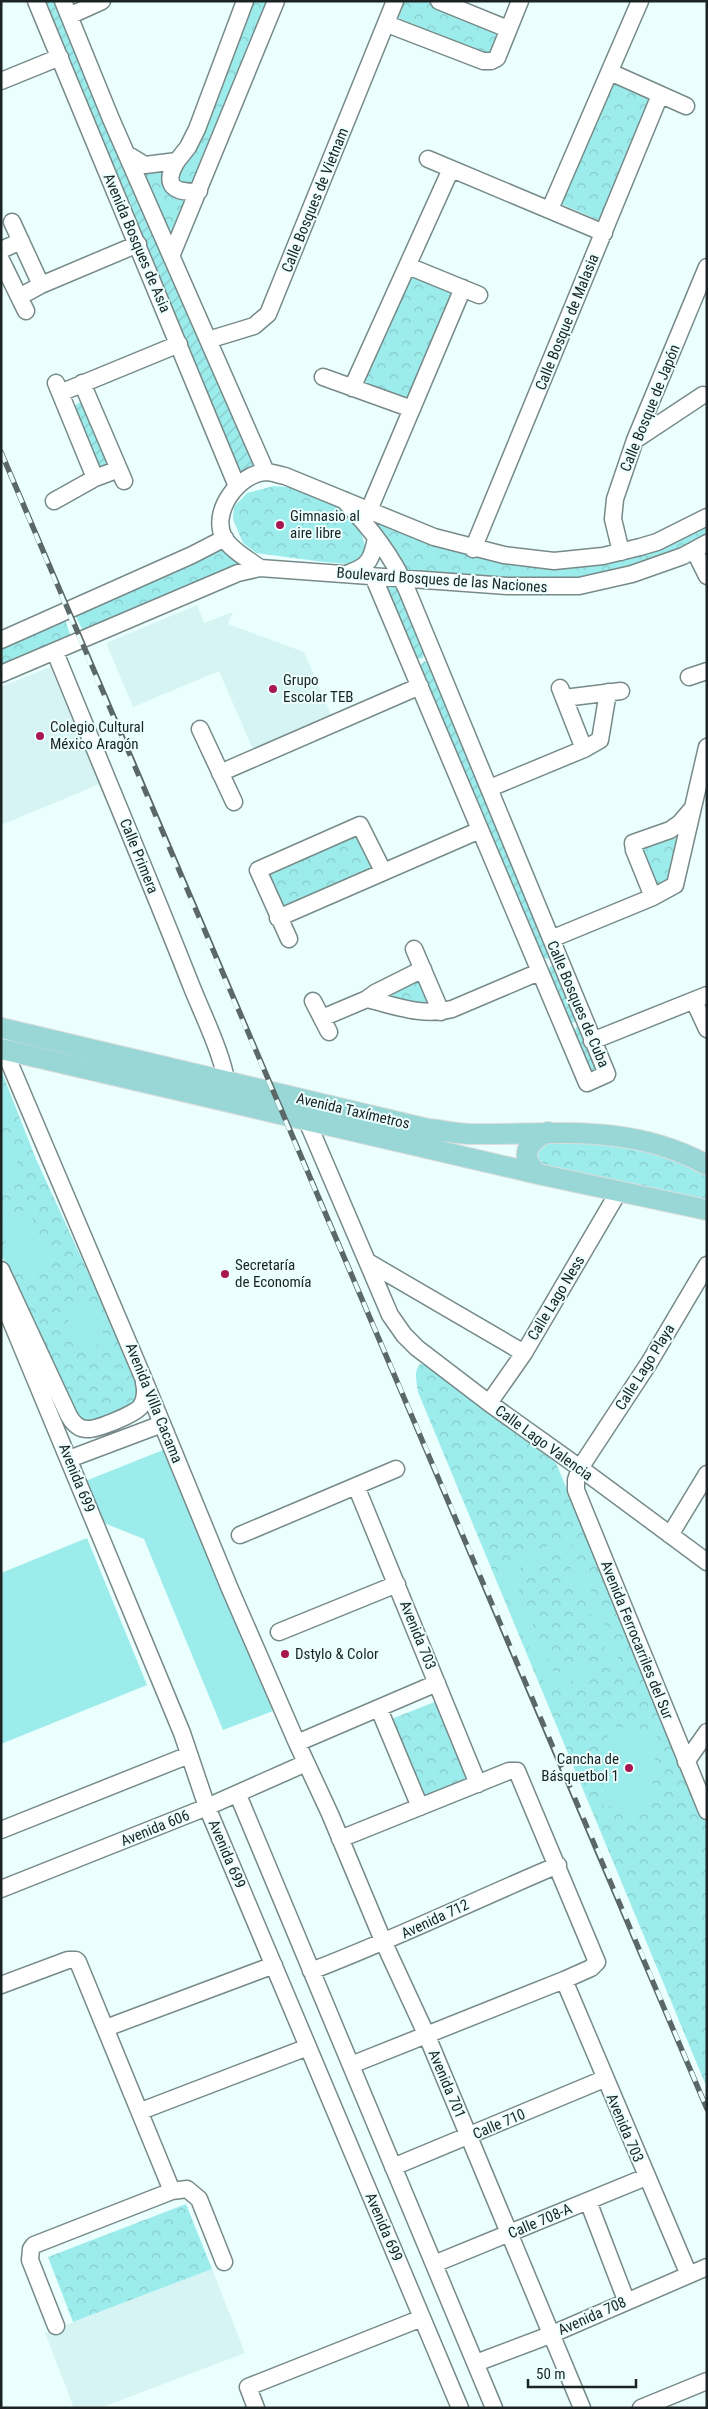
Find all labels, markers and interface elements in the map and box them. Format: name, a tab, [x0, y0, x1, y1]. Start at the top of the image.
street label: Calle Bosques de Vietnam	[278, 125, 352, 275]
street label: Avenida Bosques de Asia	[100, 171, 174, 315]
street label: Calle Bosque de Malasia	[531, 251, 603, 393]
street label: Calle Bosque de Japón	[616, 342, 684, 474]
place label: Gimnasio al aire libre	[290, 507, 360, 542]
marker: Gimnasio al aire libre	[274, 519, 286, 531]
street label: Boulevard Bosques de las Naciones	[336, 564, 548, 596]
place label: Grupo Escolar TEB	[283, 671, 354, 706]
marker: Grupo Escolar TEB	[267, 683, 279, 695]
place label: Colegio Cultural México Aragón	[50, 718, 144, 753]
marker: Colegio Cultural México Aragón	[34, 730, 46, 742]
street label: Calle Primera	[116, 816, 162, 896]
street label: Calle Bosques de Cuba	[543, 938, 613, 1070]
street label: Avenida Taxímetros	[294, 1089, 412, 1133]
street label: Calle Lago Ness	[524, 1252, 588, 1344]
place label: Secretaría de Economía	[235, 1256, 312, 1291]
marker: Secretaría de Economía	[219, 1268, 231, 1280]
street label: Calle Lago Playa	[611, 1321, 679, 1413]
street label: Avenida Villa Cacama	[122, 1340, 186, 1466]
street label: Calle Lago Valencia	[492, 1402, 596, 1484]
street label: Avenida 699	[55, 1441, 99, 1515]
street label: Avenida Ferrocarriles del Sur	[597, 1558, 677, 1722]
street label: Avenida 703	[396, 1598, 440, 1672]
place label: Dstylo & Color	[295, 1645, 379, 1663]
marker: Dstylo & Color	[279, 1648, 291, 1660]
place label: Cancha de Básquetbol 1	[541, 1750, 619, 1785]
marker: Cancha de Básquetbol 1	[623, 1762, 635, 1774]
street label: Avenida 606	[118, 1806, 192, 1850]
street label: Avenida 699	[205, 1817, 249, 1891]
street label: Avenida 712	[398, 1895, 472, 1943]
street label: Avenida 701	[425, 2047, 469, 2121]
street label: Avenida 703	[603, 2091, 647, 2165]
street label: Calle 710	[470, 2105, 528, 2143]
street label: Avenida 699	[362, 2190, 406, 2264]
street label: Calle 708-A	[505, 2199, 575, 2242]
street label: Avenida 708	[555, 2293, 629, 2339]
scale bar	[528, 2356, 636, 2388]
text: 50 m	[536, 2365, 566, 2383]

